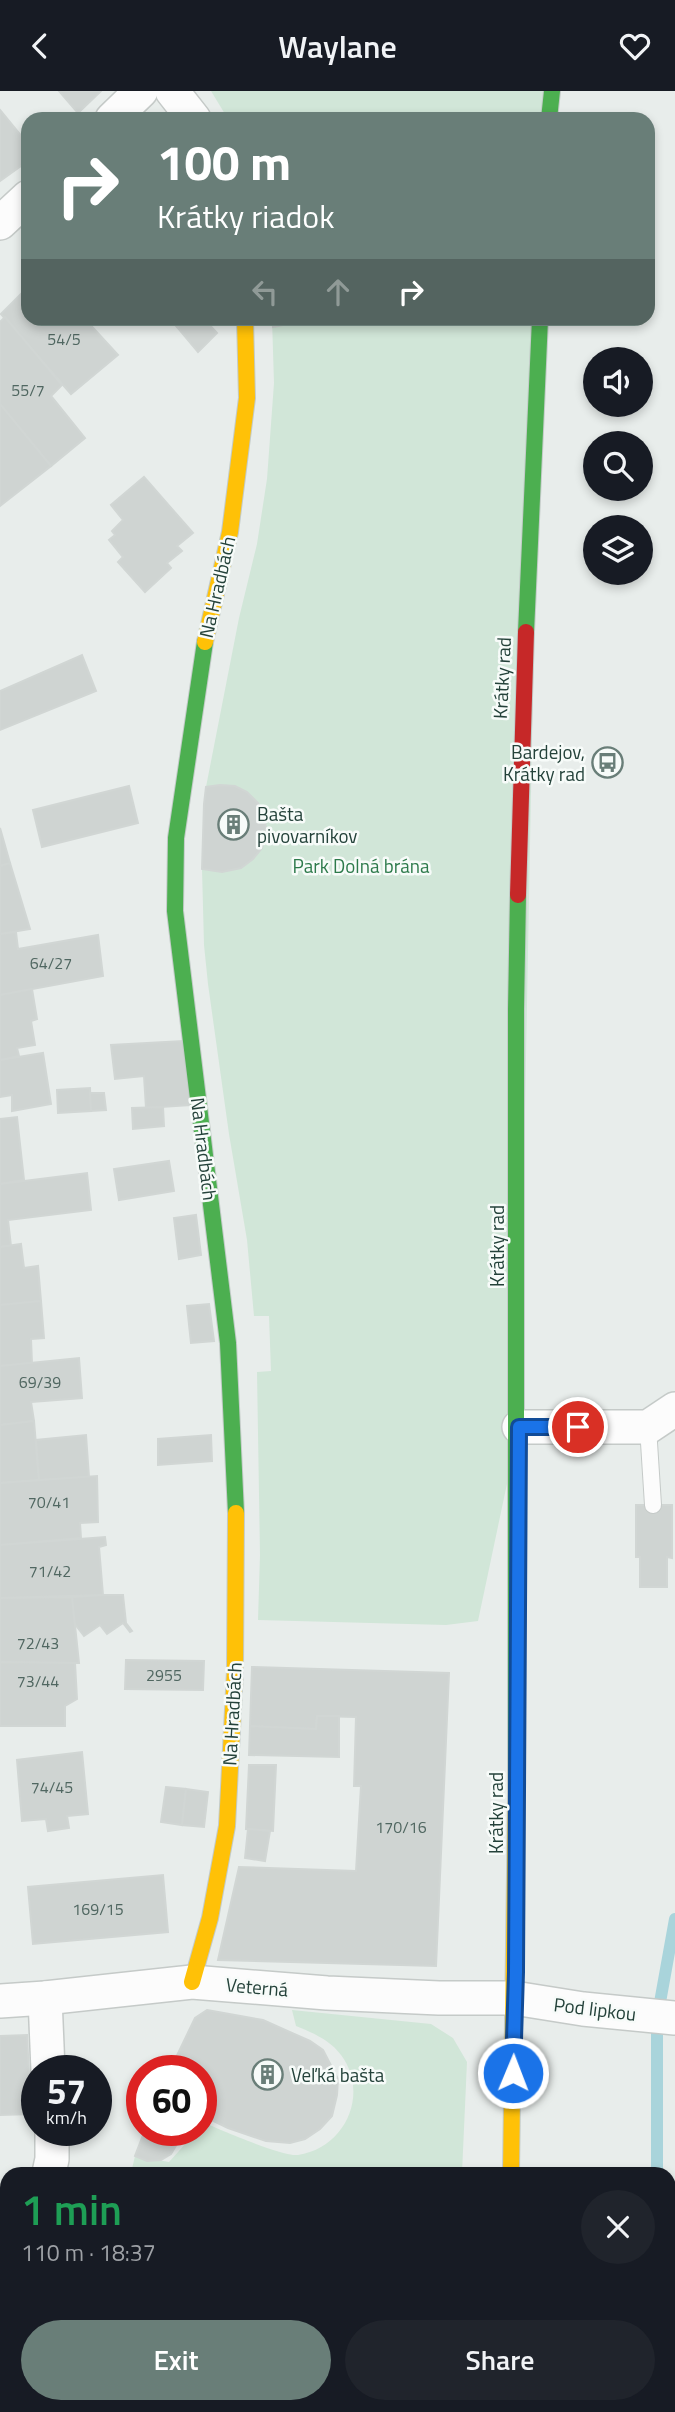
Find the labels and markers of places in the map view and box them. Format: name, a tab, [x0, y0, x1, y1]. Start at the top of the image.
place label: Bardejov, Krátky rad	[503, 737, 585, 788]
bus stop icon: Bardejov, Krátky rad	[591, 746, 625, 780]
place label: Bašta pivovarníkov	[257, 799, 358, 850]
building icon: Bašta pivovarníkov	[217, 808, 251, 842]
pin	[548, 1397, 608, 1457]
building icon: Veľká bašta	[251, 2058, 285, 2092]
place label: Veľká bašta	[291, 2060, 385, 2089]

